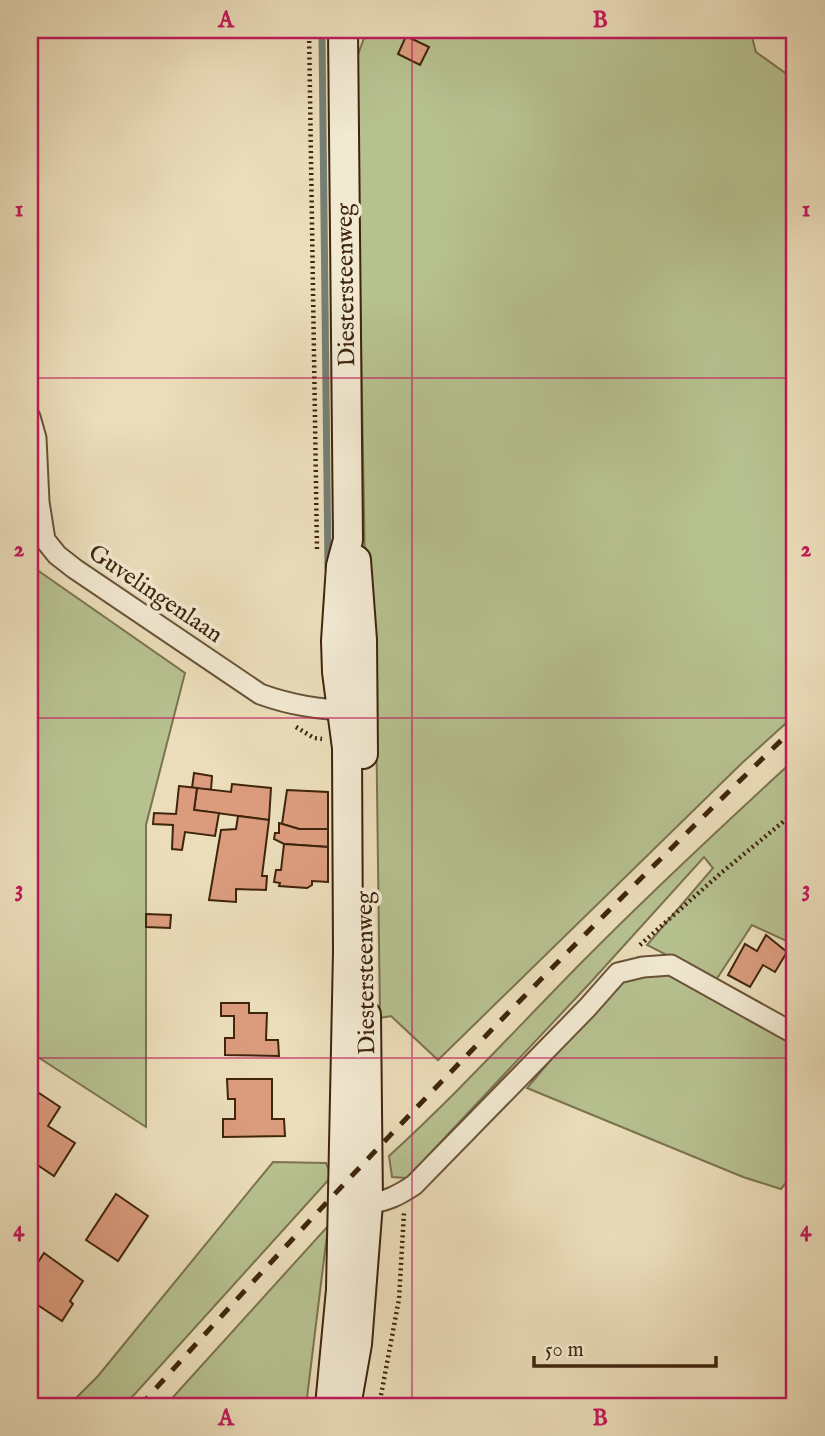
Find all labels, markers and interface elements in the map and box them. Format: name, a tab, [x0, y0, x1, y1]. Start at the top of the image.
text: A	[217, 6, 235, 35]
text: B	[592, 6, 608, 35]
text: 1	[15, 195, 23, 224]
text: 1	[802, 195, 810, 224]
street label: Diestersteenweg	[330, 202, 363, 367]
text: 2	[14, 535, 25, 564]
text: 2	[801, 535, 812, 564]
street label: Guvelingenlaan	[82, 538, 229, 651]
text: 3	[15, 875, 23, 904]
text: 3	[802, 875, 810, 904]
street label: Diestersteenweg	[350, 890, 383, 1055]
text: 4	[13, 1215, 25, 1244]
text: 4	[800, 1215, 812, 1244]
scale bar	[534, 1324, 716, 1368]
text: 50 m	[545, 1337, 584, 1364]
text: A	[217, 1404, 235, 1433]
text: B	[592, 1404, 608, 1433]

